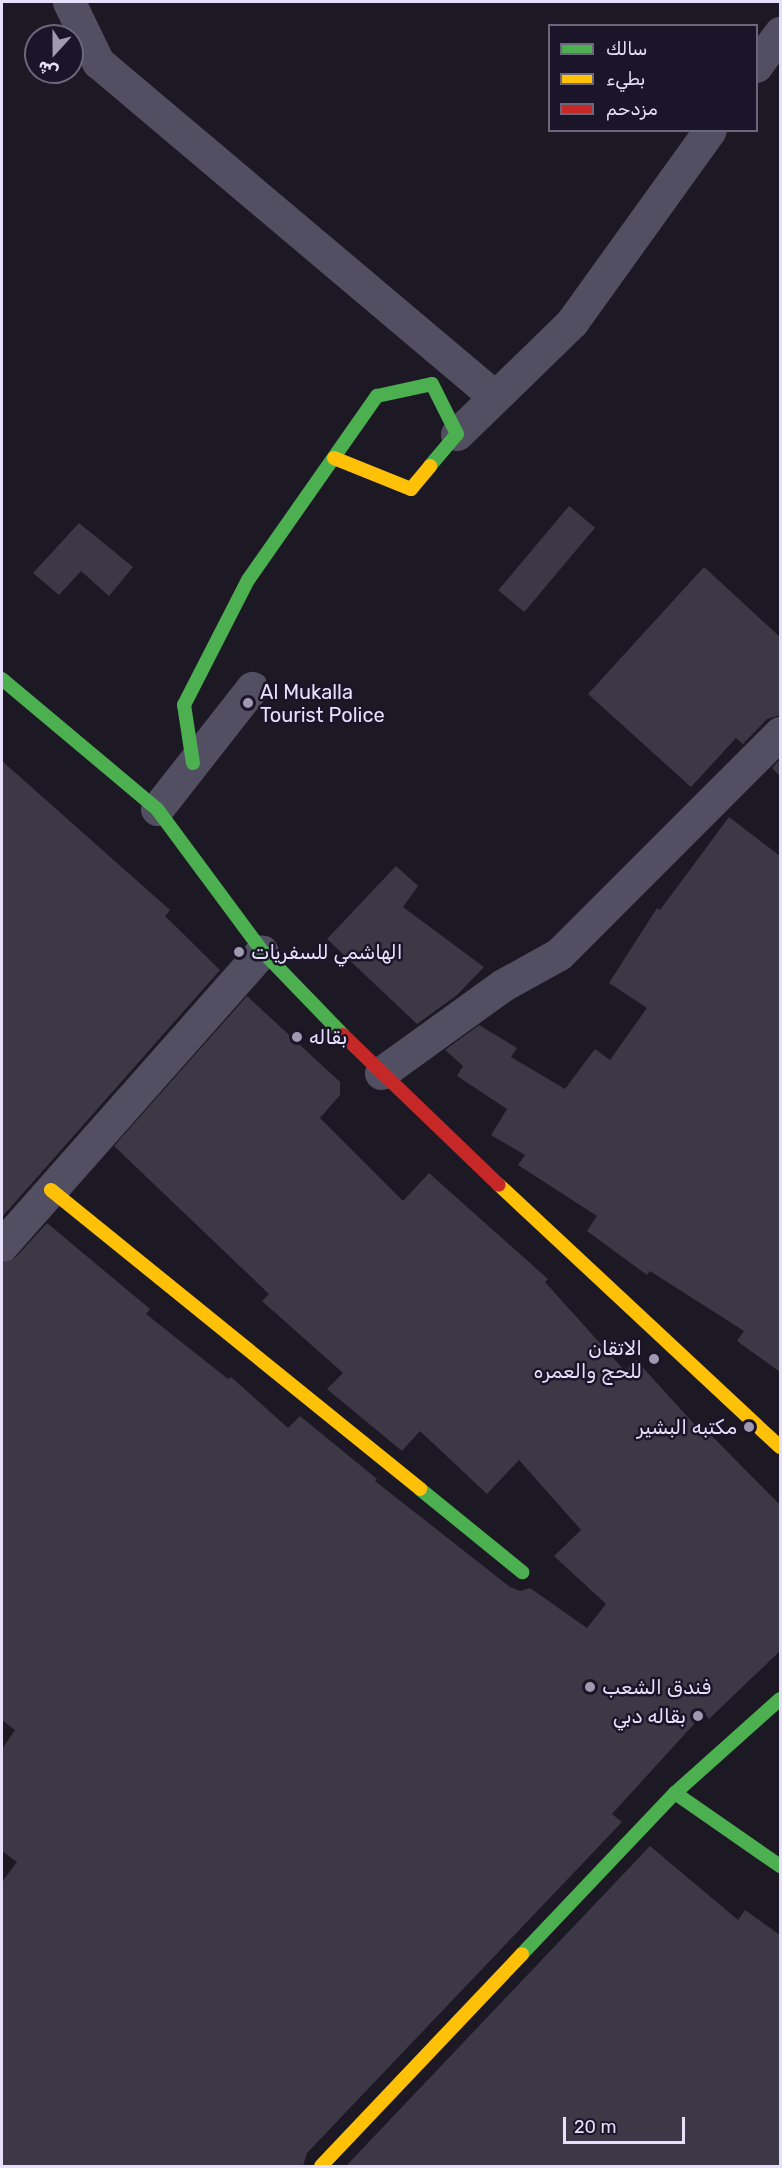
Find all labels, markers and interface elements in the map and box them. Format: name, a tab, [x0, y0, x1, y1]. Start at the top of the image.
north arrow	[24, 24, 84, 84]
legend	[548, 24, 758, 132]
text: سالك	[606, 38, 647, 60]
text: ش	[35, 57, 61, 82]
text: بطيء	[606, 68, 645, 90]
text: مزدحم	[606, 98, 658, 120]
place label: Al Mukalla Tourist Police	[260, 680, 385, 727]
marker: Al Mukalla Tourist Police	[241, 696, 255, 710]
place label: الهاشمي للسفريات	[251, 940, 402, 964]
marker: الهاشمي للسفريات	[232, 945, 246, 959]
place label: بقاله	[309, 1025, 347, 1049]
marker: بقاله	[290, 1030, 304, 1044]
place label: الاتقان للحج والعمره	[533, 1336, 642, 1383]
marker: الاتقان للحج والعمره	[647, 1352, 661, 1366]
place label: مكتبه البشير	[637, 1415, 737, 1439]
marker: مكتبه البشير	[742, 1420, 756, 1434]
place label: فندق الشعب	[602, 1675, 711, 1699]
marker: فندق الشعب	[583, 1680, 597, 1694]
place label: بقاله دبي	[613, 1704, 686, 1728]
marker: بقاله دبي	[691, 1709, 705, 1723]
scale bar	[566, 2105, 688, 2143]
text: 20 m	[574, 2116, 616, 2138]

